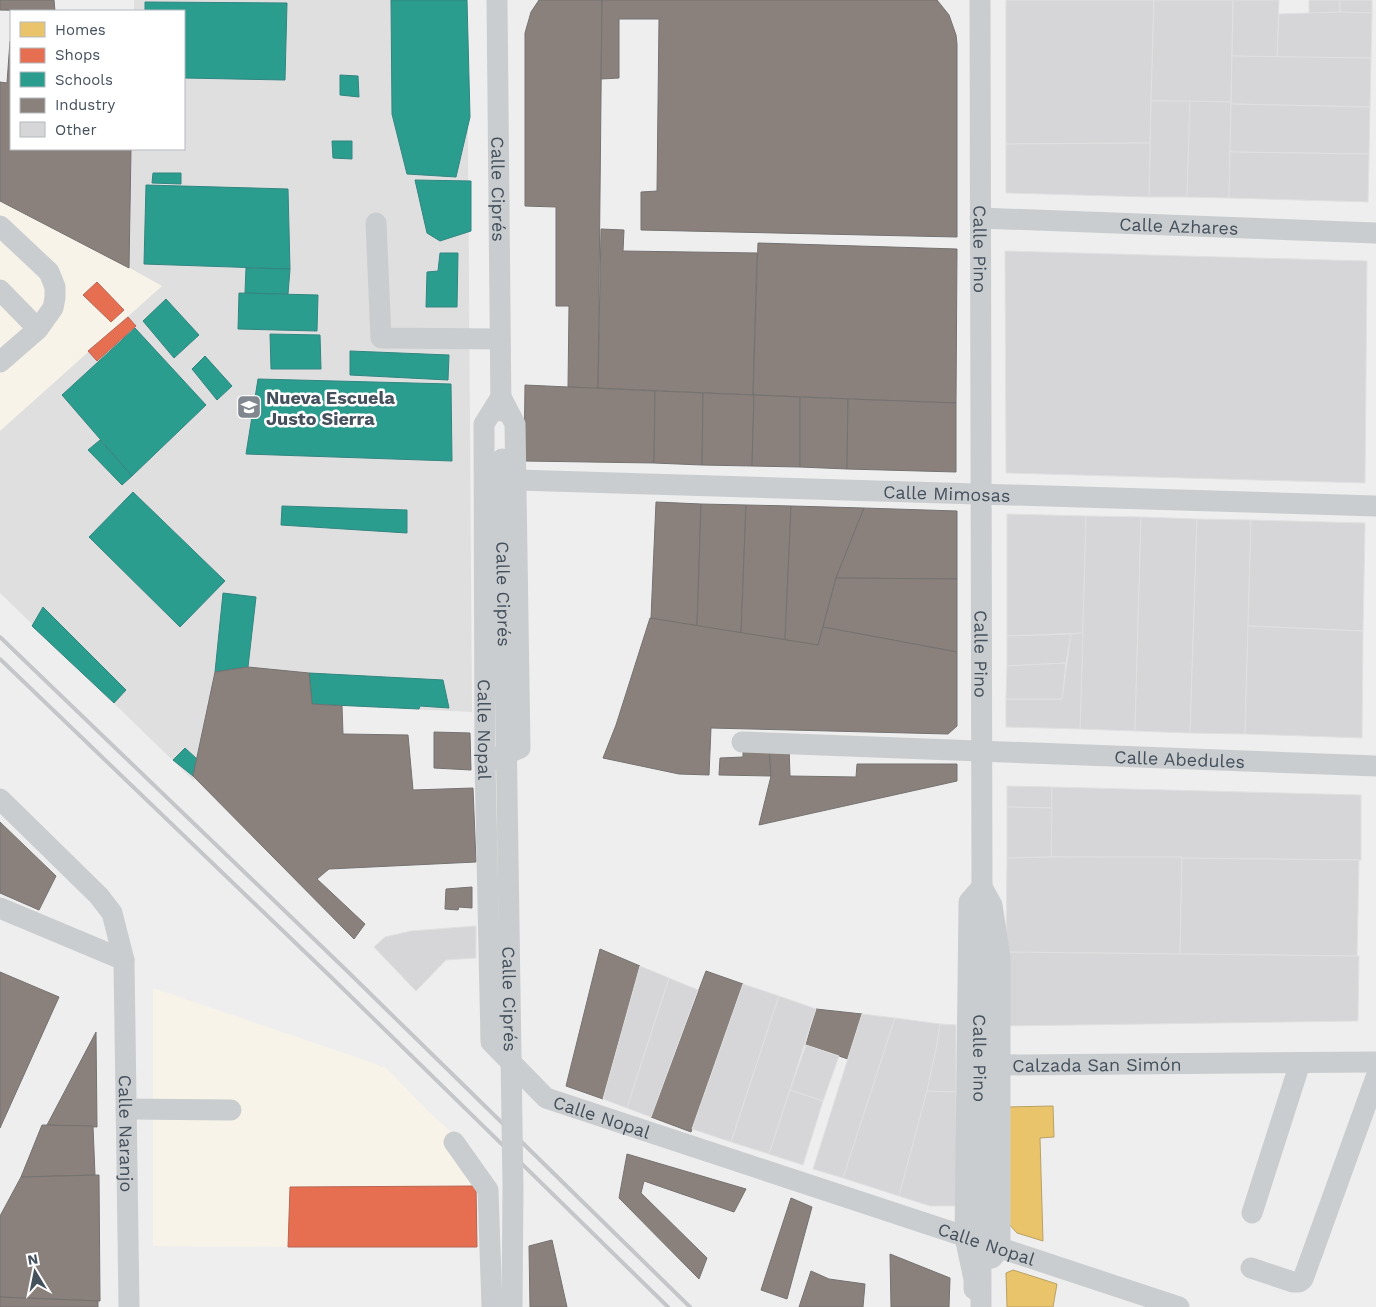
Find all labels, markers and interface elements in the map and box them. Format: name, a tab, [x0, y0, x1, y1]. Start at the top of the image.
legend	[10, 10, 185, 150]
text: Homes	[55, 21, 106, 39]
text: Shops	[55, 46, 100, 64]
text: Schools	[55, 71, 113, 89]
text: Industry	[55, 96, 116, 114]
text: Other	[55, 121, 97, 139]
street label: Calle Ciprés	[488, 136, 510, 242]
street label: Calle Pino	[970, 205, 991, 293]
street label: Calle Azhares	[1119, 213, 1239, 238]
place label: Nueva Escuela Justo Sierra	[266, 387, 396, 429]
school or university icon: Nueva Escuela Justo Sierra	[236, 394, 262, 420]
street label: Calle Mimosas	[883, 481, 1011, 505]
street label: Calle Ciprés	[493, 541, 515, 647]
street label: Calle Pino	[971, 610, 992, 698]
street label: Calle Nopal	[474, 679, 496, 781]
street label: Calle Abedules	[1114, 746, 1245, 772]
street label: Calle Ciprés	[499, 946, 521, 1052]
street label: Calle Pino	[970, 1014, 991, 1102]
street label: Calzada San Simón	[1012, 1053, 1182, 1075]
street label: Calle Naranjo	[115, 1075, 138, 1192]
street label: Calle Nopal	[551, 1091, 654, 1142]
street label: Calle Nopal	[935, 1218, 1038, 1269]
north arrow	[10, 1247, 60, 1297]
text: N	[26, 1250, 39, 1268]

